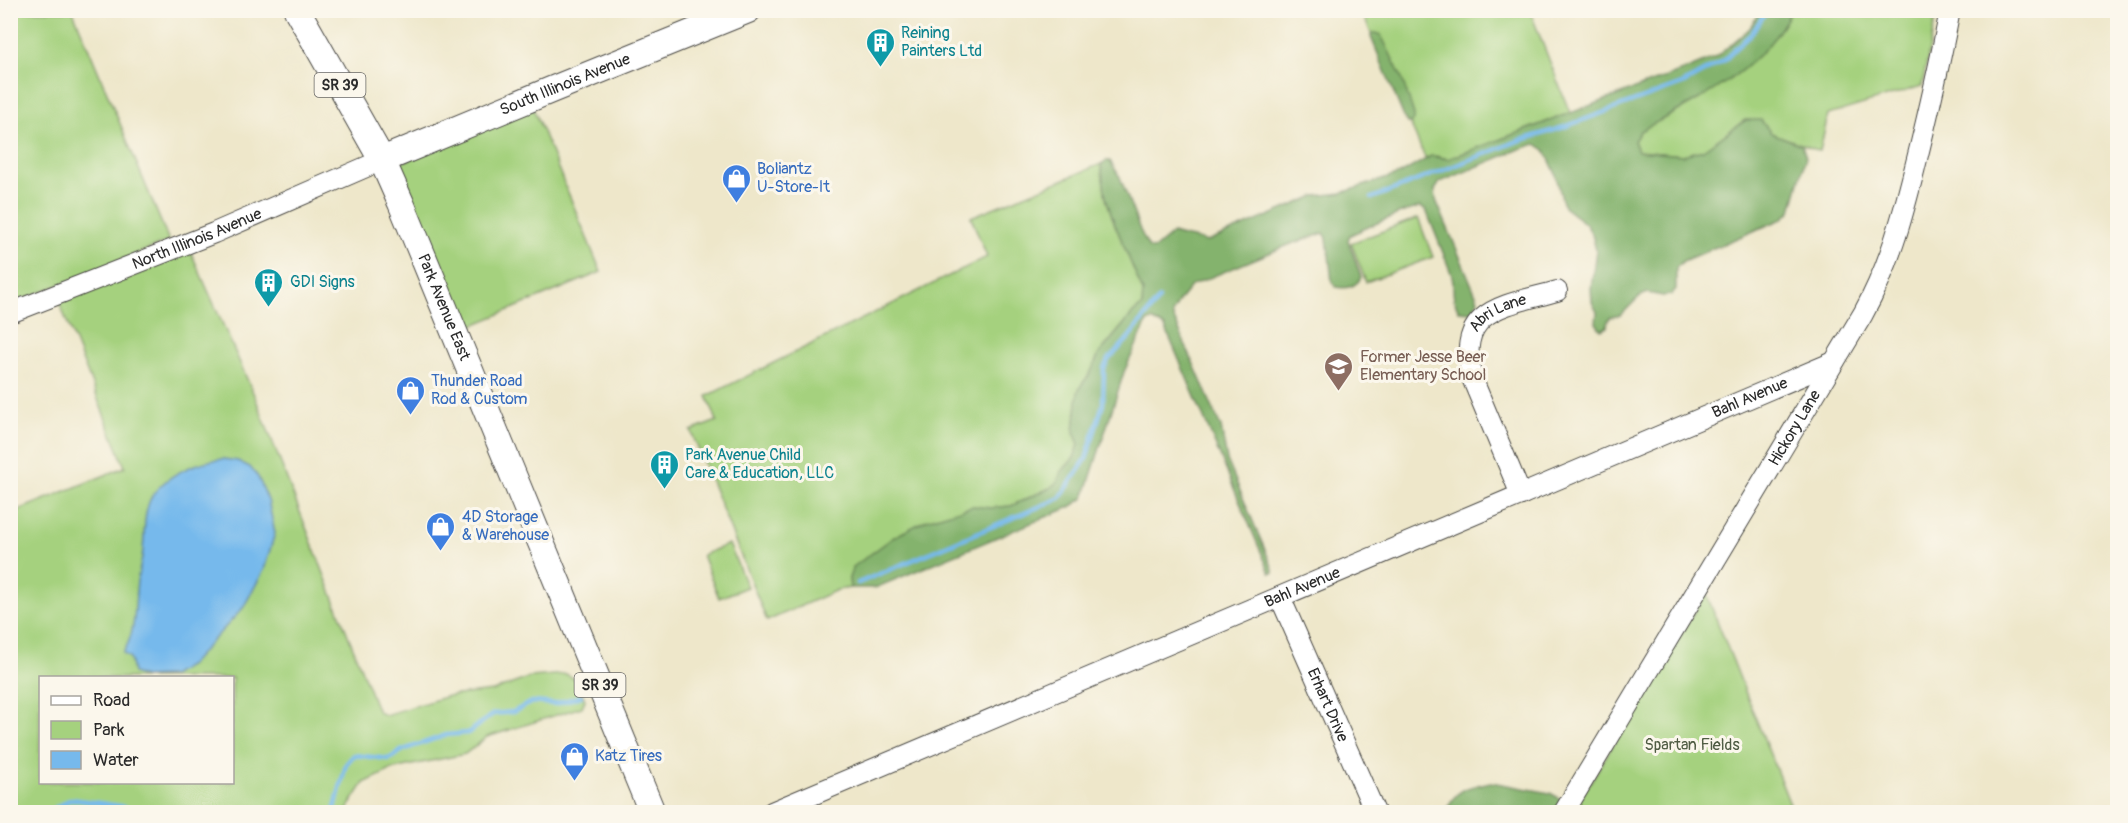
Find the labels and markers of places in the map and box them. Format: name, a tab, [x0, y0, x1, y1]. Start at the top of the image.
place label: Reining Painters Ltd	[901, 23, 982, 61]
building icon: Reining Painters Ltd	[864, 26, 896, 68]
place label: Boliantz U-Store-It	[757, 159, 830, 197]
shop icon: Boliantz U-Store-It	[720, 162, 752, 204]
building icon: GDI Signs	[253, 266, 285, 308]
place label: GDI Signs	[290, 272, 355, 292]
place label: Former Jesse Beer Elementary School	[1360, 347, 1486, 385]
school or university icon: Former Jesse Beer Elementary School	[1323, 350, 1355, 392]
place label: Thunder Road Rod & Custom	[431, 371, 528, 409]
shop icon: Thunder Road Rod & Custom	[394, 374, 426, 416]
place label: Park Avenue Child Care & Education, LLC	[685, 445, 834, 483]
building icon: Park Avenue Child Care & Education, LLC	[648, 448, 680, 490]
place label: 4D Storage & Warehouse	[462, 507, 549, 545]
shop icon: 4D Storage & Warehouse	[425, 510, 457, 552]
shop icon: Katz Tires	[558, 740, 590, 782]
place label: Katz Tires	[595, 746, 662, 766]

